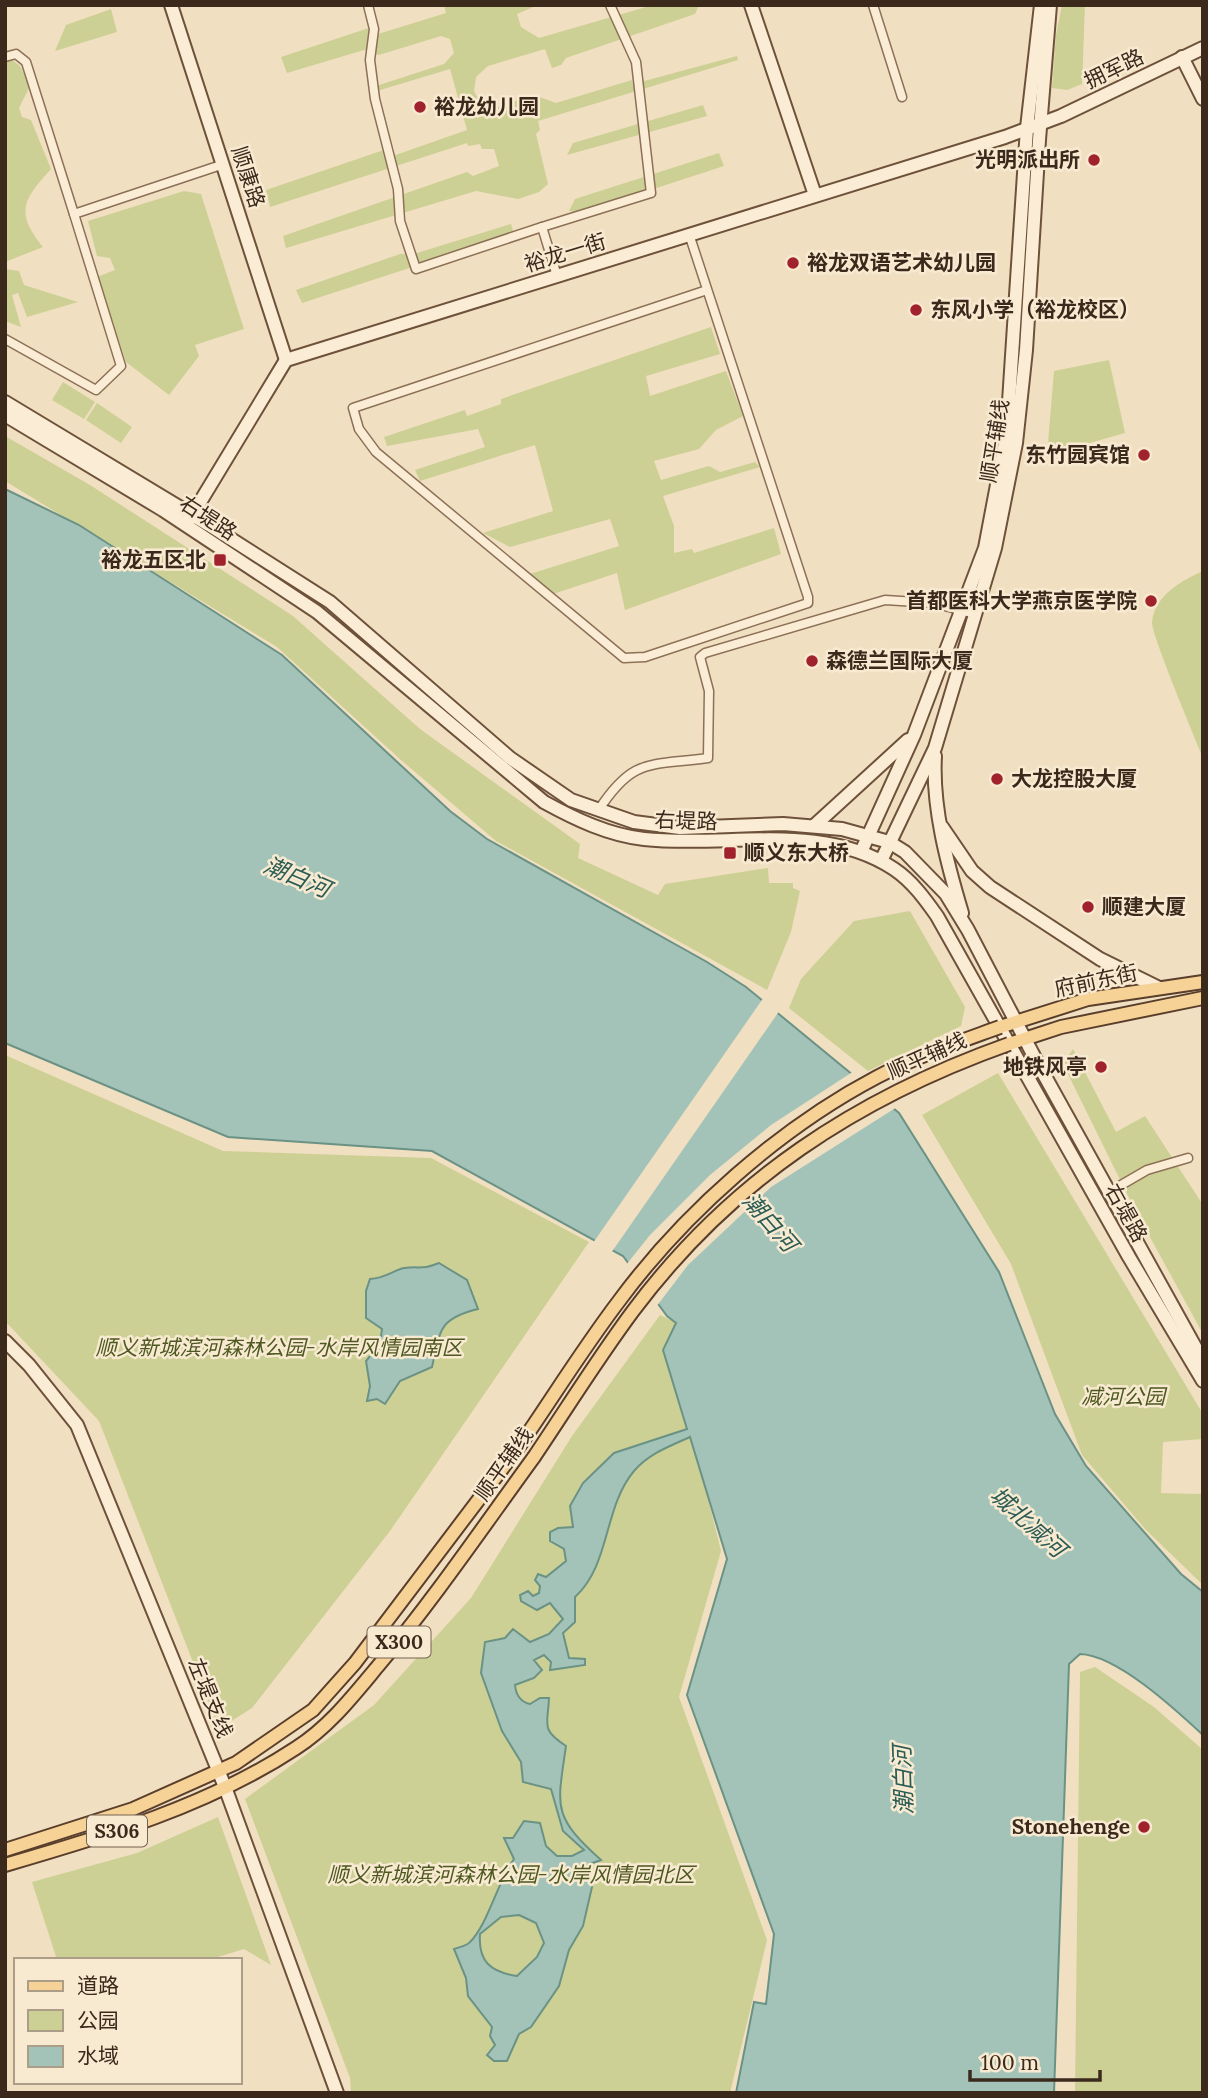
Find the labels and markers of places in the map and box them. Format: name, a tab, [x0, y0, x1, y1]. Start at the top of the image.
place label: 裕龙幼儿园	[434, 93, 539, 120]
marker: 裕龙幼儿园	[412, 99, 428, 115]
place label: 光明派出所	[975, 146, 1080, 173]
marker: 光明派出所	[1086, 152, 1102, 168]
place label: 裕龙双语艺术幼儿园	[807, 249, 996, 276]
marker: 裕龙双语艺术幼儿园	[785, 255, 801, 271]
place label: 东风小学（裕龙校区）	[930, 296, 1140, 323]
marker: 东风小学（裕龙校区）	[908, 302, 924, 318]
place label: 东竹园宾馆	[1025, 441, 1130, 468]
marker: 东竹园宾馆	[1136, 447, 1152, 463]
place label: 裕龙五区北	[101, 546, 206, 573]
marker: 裕龙五区北	[212, 552, 228, 568]
place label: 首都医科大学燕京医学院	[906, 587, 1137, 614]
marker: 首都医科大学燕京医学院	[1143, 593, 1159, 609]
place label: 森德兰国际大厦	[826, 647, 973, 674]
marker: 森德兰国际大厦	[804, 653, 820, 669]
place label: 大龙控股大厦	[1011, 765, 1137, 792]
marker: 大龙控股大厦	[989, 771, 1005, 787]
place label: 顺义东大桥	[744, 839, 849, 866]
marker: 顺义东大桥	[722, 845, 738, 861]
place label: 顺建大厦	[1102, 893, 1186, 920]
marker: 顺建大厦	[1080, 899, 1096, 915]
place label: 地铁风亭	[1003, 1053, 1087, 1080]
marker: 地铁风亭	[1093, 1059, 1109, 1075]
place label: Stonehenge	[1012, 1813, 1130, 1840]
marker: Stonehenge	[1136, 1819, 1152, 1835]

